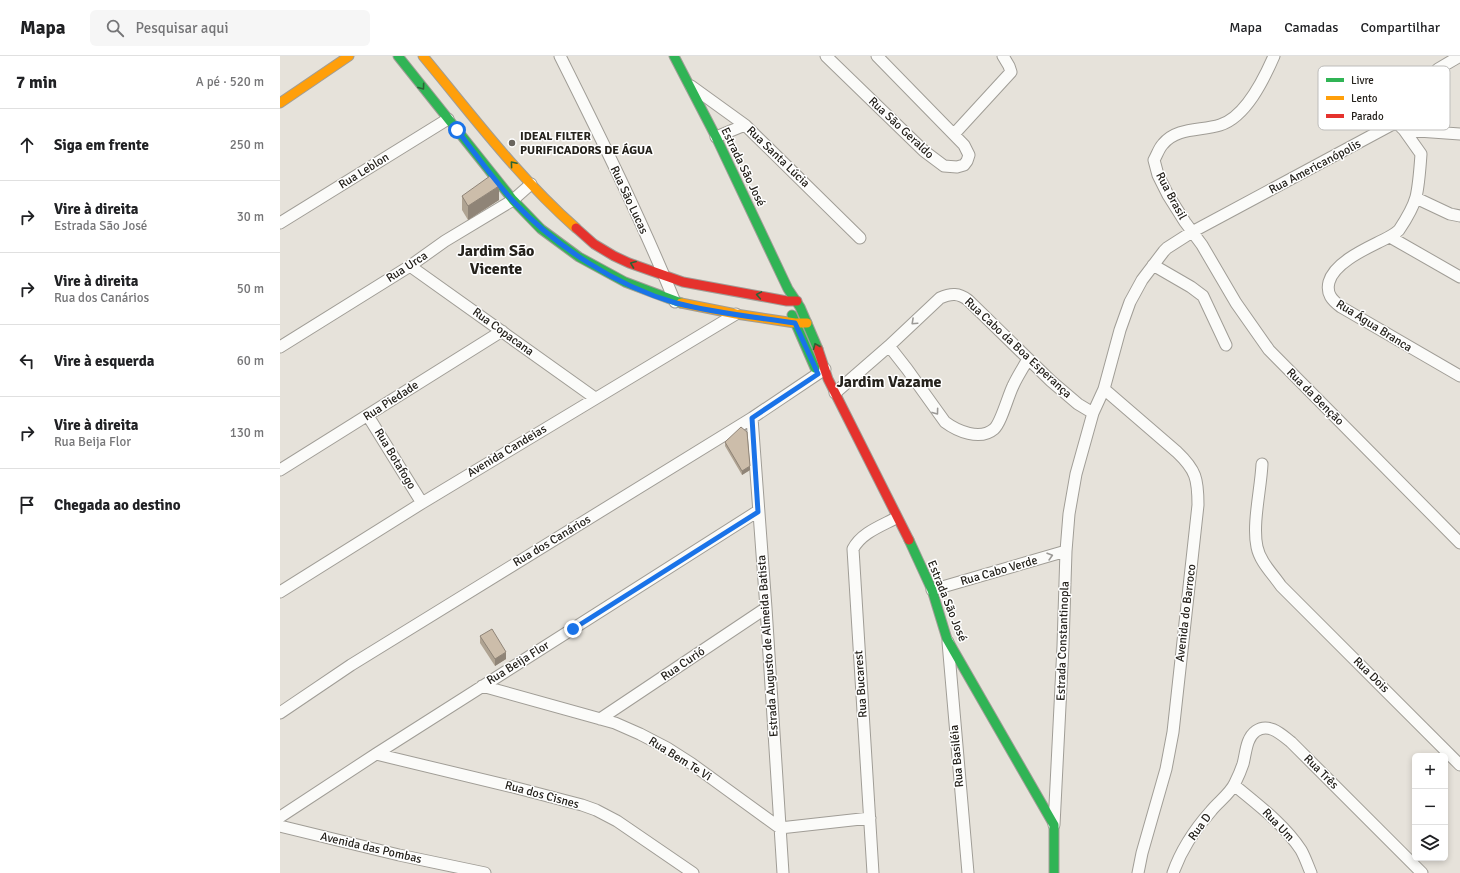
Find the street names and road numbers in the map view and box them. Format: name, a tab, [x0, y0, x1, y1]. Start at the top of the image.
street label: Rua São Geraldo	[865, 94, 937, 162]
street label: Rua Santa Lúcia	[743, 123, 813, 191]
street label: Estrada São José	[717, 125, 769, 209]
street label: Rua Americanópolis	[1266, 136, 1364, 198]
street label: Rua Leblon	[336, 150, 392, 192]
street label: Rua São Lucas	[607, 164, 651, 236]
street label: Rua Brasil	[1152, 170, 1190, 223]
street label: Rua Urca	[384, 248, 430, 286]
street label: Rua Cabo da Boa Esperança	[961, 294, 1075, 402]
street label: Rua Água Branca	[1333, 297, 1415, 355]
street label: Rua Copacana	[469, 305, 537, 359]
street label: Rua da Benção	[1283, 365, 1347, 429]
street label: Rua Piedade	[360, 378, 422, 424]
street label: Avenida Candeias	[465, 421, 549, 481]
street label: Rua Botafogo	[371, 426, 419, 492]
street label: Rua dos Canários	[510, 512, 594, 570]
street label: Rua Cabo Verde	[959, 553, 1039, 589]
street label: Estrada Augusto de Almeida Batista	[754, 554, 782, 738]
street label: Estrada São José	[924, 558, 970, 644]
street label: Avenida do Barroco	[1173, 563, 1199, 663]
street label: Estrada Constantinopla	[1053, 581, 1073, 701]
street label: Rua Beija Flor	[484, 637, 553, 688]
street label: Rua Curió	[658, 644, 708, 684]
street label: Rua Bucarest	[851, 650, 871, 718]
street label: Rua Dois	[1350, 654, 1392, 696]
street label: Rua Basiléia	[947, 724, 967, 788]
street label: Rua Bem Te Vi	[646, 734, 714, 784]
street label: Rua Três	[1300, 751, 1342, 793]
street label: Rua dos Cisnes	[503, 778, 581, 812]
street label: Rua Um	[1259, 805, 1297, 845]
street label: Rua D	[1185, 810, 1215, 844]
street label: Avenida das Pombas	[319, 829, 423, 867]

